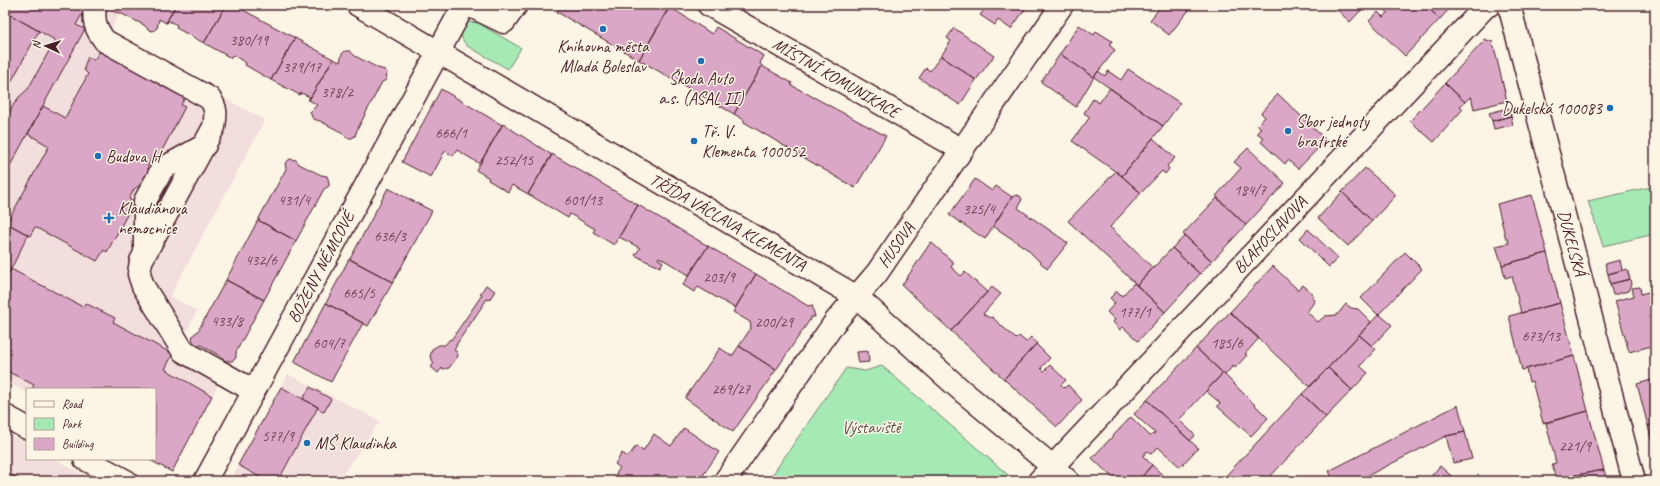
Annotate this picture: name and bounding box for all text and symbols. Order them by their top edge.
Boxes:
marker: Knihovna města Mladá Boleslav [598,24,608,34]
north arrow [26,26,66,66]
house number: 380/19 [230,31,270,50]
street label: MÍSTNÍ KOMUNIKACE [769,32,906,124]
place label: Knihovna města Mladá Boleslav [557,36,650,77]
text: N [29,39,43,49]
marker: Škoda Auto a.s. (ASAL II) [696,56,706,66]
house number: 379/17 [283,58,323,77]
place label: Škoda Auto a.s. (ASAL II) [659,68,745,109]
house number: 378/2 [321,83,354,102]
place label: Dukelská 100083 [1502,98,1603,119]
marker: Dukelská 100083 [1605,103,1615,113]
place label: Sbor jednoty bratrské [1296,111,1370,152]
place label: Tř. V. Klementa 100052 [702,121,807,162]
house number: 666/1 [435,124,468,143]
marker: Sbor jednoty bratrské [1283,126,1293,136]
marker: Tř. V. Klementa 100052 [689,136,699,146]
place label: Budova H [106,146,164,167]
marker: Budova H [93,151,103,161]
house number: 252/15 [495,151,535,170]
street label: TŘÍDA VÁCLAVA KLEMENTA [646,168,811,276]
house number: 184/7 [1234,181,1267,200]
house number: 431/4 [278,191,311,210]
house number: 601/13 [564,191,604,210]
street label: BLAHOSLAVOVA [1229,192,1311,278]
place label: Klaudiánova nemocnice [118,198,188,239]
house number: 325/4 [963,200,996,219]
street label: BOŽENY NĚMCOVÉ [282,206,360,326]
street label: DUKELSKÁ [1553,208,1592,280]
marker: Klaudiánova nemocnice [103,212,115,224]
street label: HUSOVA [873,218,919,272]
house number: 636/3 [374,227,407,246]
house number: 432/6 [245,251,278,270]
house number: 203/9 [703,268,736,287]
house number: 665/5 [343,284,376,303]
house number: 177/1 [1119,303,1152,322]
house number: 433/8 [211,312,244,331]
house number: 200/29 [755,313,795,332]
house number: 673/13 [1522,327,1562,346]
house number: 604/7 [313,334,346,353]
house number: 185/6 [1211,334,1244,353]
house number: 269/27 [712,380,752,399]
legend [26,388,156,460]
text: Road [62,396,84,412]
text: Park [62,416,83,432]
park label: Výstaviště [842,417,903,438]
house number: 577/9 [262,427,295,446]
place label: MŠ Klaudinka [315,433,398,454]
text: Building [62,436,94,452]
house number: 221/9 [1559,437,1592,456]
marker: MŠ Klaudinka [302,438,312,448]

